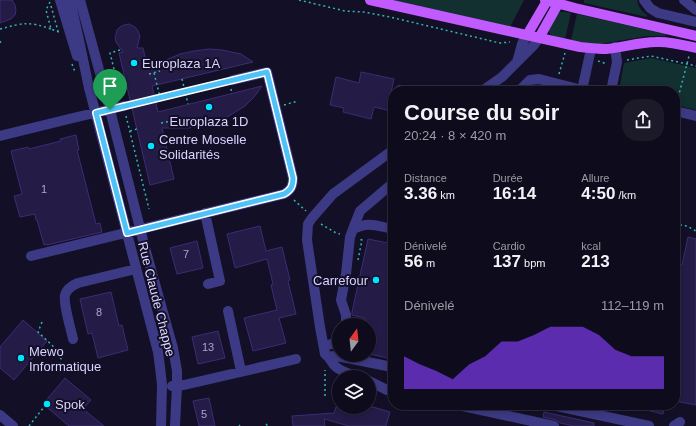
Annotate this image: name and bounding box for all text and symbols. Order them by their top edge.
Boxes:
place label: Europlaza 1A [142,56,220,71]
marker: Europlaza 1A [129,58,139,68]
pin [93,69,127,110]
icon: arrive [99,75,121,97]
button: share [622,99,664,141]
text: Course du soir [404,100,559,125]
marker: Europlaza 1D [204,102,214,112]
place label: Europlaza 1D [170,114,248,129]
text: 20:24 · 8 × 420 m [404,128,506,143]
place label: Centre Moselle Solidarités [159,132,246,162]
marker: Centre Moselle Solidarités [146,141,156,151]
text: Distance [404,172,447,184]
text: Durée [493,172,523,184]
text: Allure [581,172,609,184]
house number: 1 [41,183,47,195]
text: 3.36 [404,184,437,203]
text: 16:14 [493,184,536,203]
text: 4:50 [581,184,615,203]
text: km [437,189,455,201]
text: /km [615,189,636,201]
street label: Rue Claude Chappe [135,240,178,358]
text: Dénivelé [404,240,447,252]
text: Cardio [493,240,525,252]
text: kcal [581,240,601,252]
house number: 7 [183,248,189,260]
text: 56 [404,252,423,271]
text: 137 [493,252,521,271]
text: 213 [581,252,610,271]
text: m [423,257,435,269]
text: bpm [521,257,546,269]
place label: Carrefour [313,273,369,288]
marker: Carrefour [371,275,381,285]
text: Dénivelé [404,298,455,313]
text: 112–119 m [601,298,664,313]
house number: 8 [96,306,102,318]
north arrow [332,318,376,362]
map controls [332,318,376,414]
house number: 13 [202,341,214,353]
place label: Mewo Informatique [29,344,101,374]
marker: Mewo Informatique [16,353,26,363]
button: layers [332,370,376,414]
place label: Spok [55,397,85,412]
marker: Spok [42,399,52,409]
house number: 5 [201,408,207,420]

